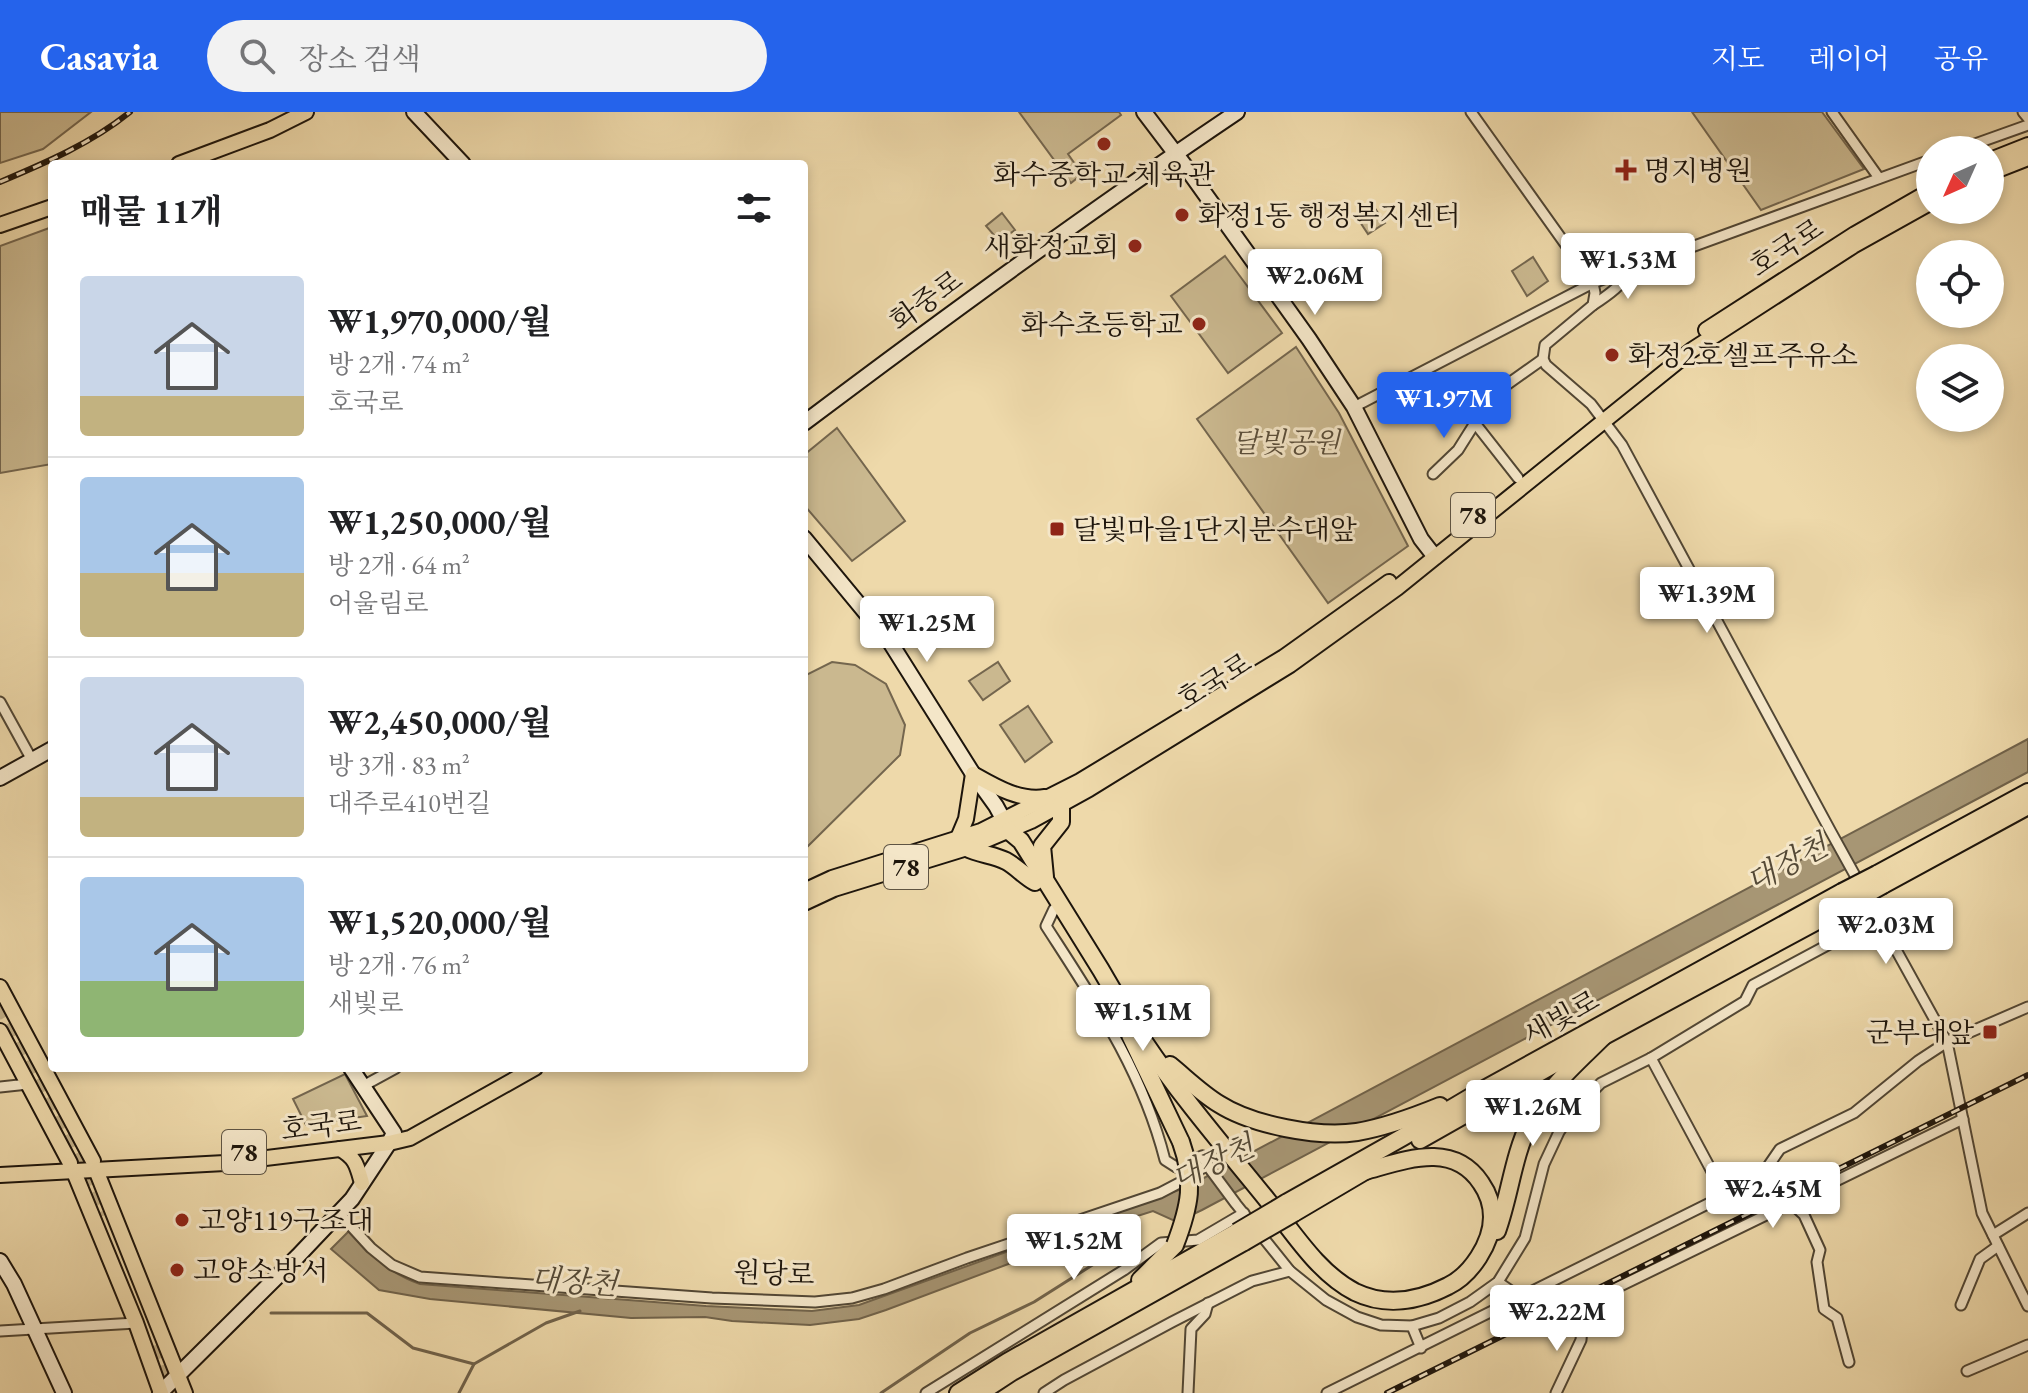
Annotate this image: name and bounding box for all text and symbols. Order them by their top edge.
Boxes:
search box [207,20,767,92]
text: Casavia [40,32,159,81]
icon: search [235,34,279,78]
text: 장소 검색 [299,39,421,78]
text: 지도 [1711,40,1765,76]
text: 레이어 [1809,40,1890,76]
text: 공유 [1934,40,1988,76]
marker: 화수중학교 체육관 [1095,135,1113,153]
north arrow [1916,136,2004,224]
map controls [1916,136,2004,432]
place label: 명지병원 [1644,152,1752,188]
place label: 화수중학교 체육관 [993,156,1215,192]
marker: 명지병원 [1615,159,1637,181]
icon: filters [732,186,776,230]
text: 매물 11개 [80,189,223,233]
place label: 화정1동 행정복지센터 [1198,197,1460,233]
marker: 화정1동 행정복지센터 [1173,206,1191,224]
street label: 호국로 [1742,210,1830,284]
place label: 새화정교회 [984,228,1119,264]
pin: ₩1.53M [1563,233,1693,301]
marker: 새화정교회 [1126,237,1144,255]
button: locate [1916,240,2004,328]
text: ₩1.53M [1579,242,1677,276]
pin: ₩2.06M [1250,249,1380,317]
text: ₩2.06M [1266,258,1364,292]
street label: 화중로 [883,262,969,338]
text: ₩1,970,000/월 [328,299,552,343]
place label: 화수초등학교 [1021,306,1183,342]
icon: home [144,308,240,404]
marker: 화수초등학교 [1190,315,1208,333]
place label: 화정2호셀프주유소 [1628,337,1858,373]
button: layers [1916,344,2004,432]
marker: 화정2호셀프주유소 [1603,346,1621,364]
text: 방 2개 · 74 m² [328,347,470,381]
pin: ₩1.97M [1379,372,1509,440]
text: ₩1.97M [1395,381,1493,415]
text: 호국로 [328,385,403,419]
park label: 달빛공원 [1232,424,1342,460]
road number: 78 [1451,493,1495,537]
text: ₩1,250,000/월 [328,500,552,544]
icon: home [144,509,240,605]
place label: 달빛마을1단지분수대앞 [1073,511,1357,547]
marker: 달빛마을1단지분수대앞 [1048,520,1066,538]
text: 방 2개 · 64 m² [328,548,470,582]
pin: ₩1.39M [1642,567,1772,635]
text: ₩1.39M [1658,576,1756,610]
text: 어울림로 [328,586,428,620]
pin: ₩1.25M [862,596,992,664]
text: ₩1.25M [878,605,976,639]
street label: 호국로 [1170,644,1258,718]
text: ₩2,450,000/월 [328,700,552,744]
icon: home [144,709,240,805]
text: 방 3개 · 83 m² [328,748,470,782]
text: 대주로410번길 [328,786,491,820]
water label: 대장천 [1739,824,1836,901]
road number: 78 [884,845,928,889]
pin: ₩2.03M [1821,898,1951,966]
text: ₩1,520,000/월 [328,900,552,944]
text: ₩2.03M [1837,907,1935,941]
icon: home [144,909,240,1005]
text: 방 2개 · 76 m² [328,948,470,982]
street label: 새빛로 [1517,982,1605,1052]
pin: ₩1.51M [1078,985,1208,1053]
text: 새빛로 [328,986,403,1020]
text: ₩1.51M [1094,994,1192,1028]
place label: 군부대앞 [1866,1014,1974,1050]
marker: 군부대앞 [1981,1023,1999,1041]
pin: ₩1.26M [1468,1080,1598,1148]
text: ₩1.26M [1484,1089,1582,1123]
street label: 호국로 [279,1102,363,1148]
water label: 대장천 [1165,1125,1262,1198]
road number: 78 [222,1130,266,1174]
pin: ₩2.45M [1708,1162,1838,1230]
text: ₩2.45M [1724,1171,1822,1205]
place label: 고양119구조대 [198,1202,374,1238]
marker: 고양119구조대 [173,1211,191,1229]
pin: ₩1.52M [1009,1214,1139,1282]
text: ₩1.52M [1025,1223,1123,1257]
place label: 고양소방서 [193,1252,328,1288]
street label: 원당로 [733,1254,815,1292]
water label: 대장천 [529,1259,621,1304]
marker: 고양소방서 [168,1261,186,1279]
pin: ₩2.22M [1492,1285,1622,1353]
text: ₩2.22M [1508,1294,1606,1328]

